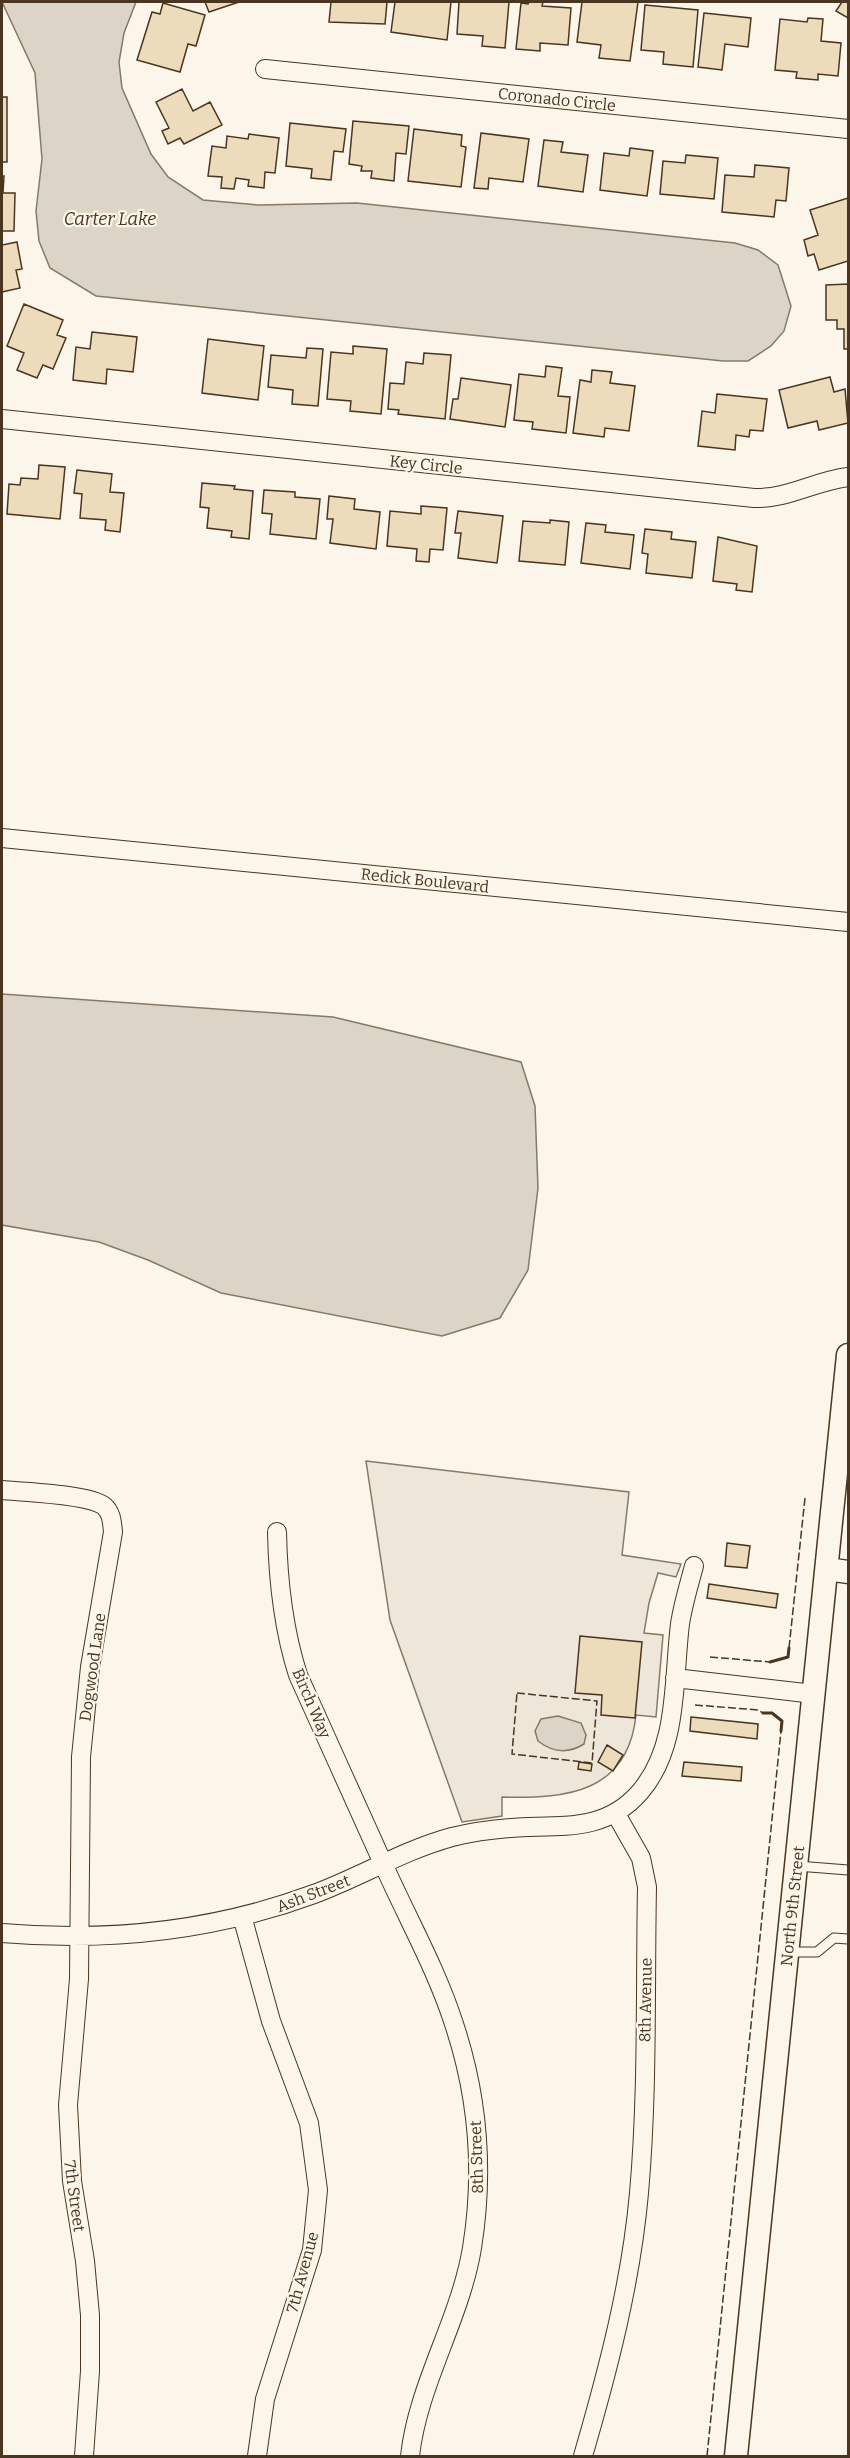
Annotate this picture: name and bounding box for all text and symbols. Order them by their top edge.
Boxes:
street label: Coronado Circle [497,84,617,115]
water label: Carter Lake [64,208,156,230]
street label: Key Circle [388,451,463,478]
street label: Redick Boulevard [360,864,490,897]
street label: Dogwood Lane [75,1612,110,1722]
street label: Birch Way [288,1665,335,1742]
street label: North 9th Street [777,1845,808,1967]
street label: Ash Street [274,1871,353,1916]
street label: 8th Avenue [635,1958,656,2042]
street label: 8th Street [466,2120,487,2194]
street label: 7th Street [60,2159,89,2233]
street label: 7th Avenue [283,2230,322,2315]

